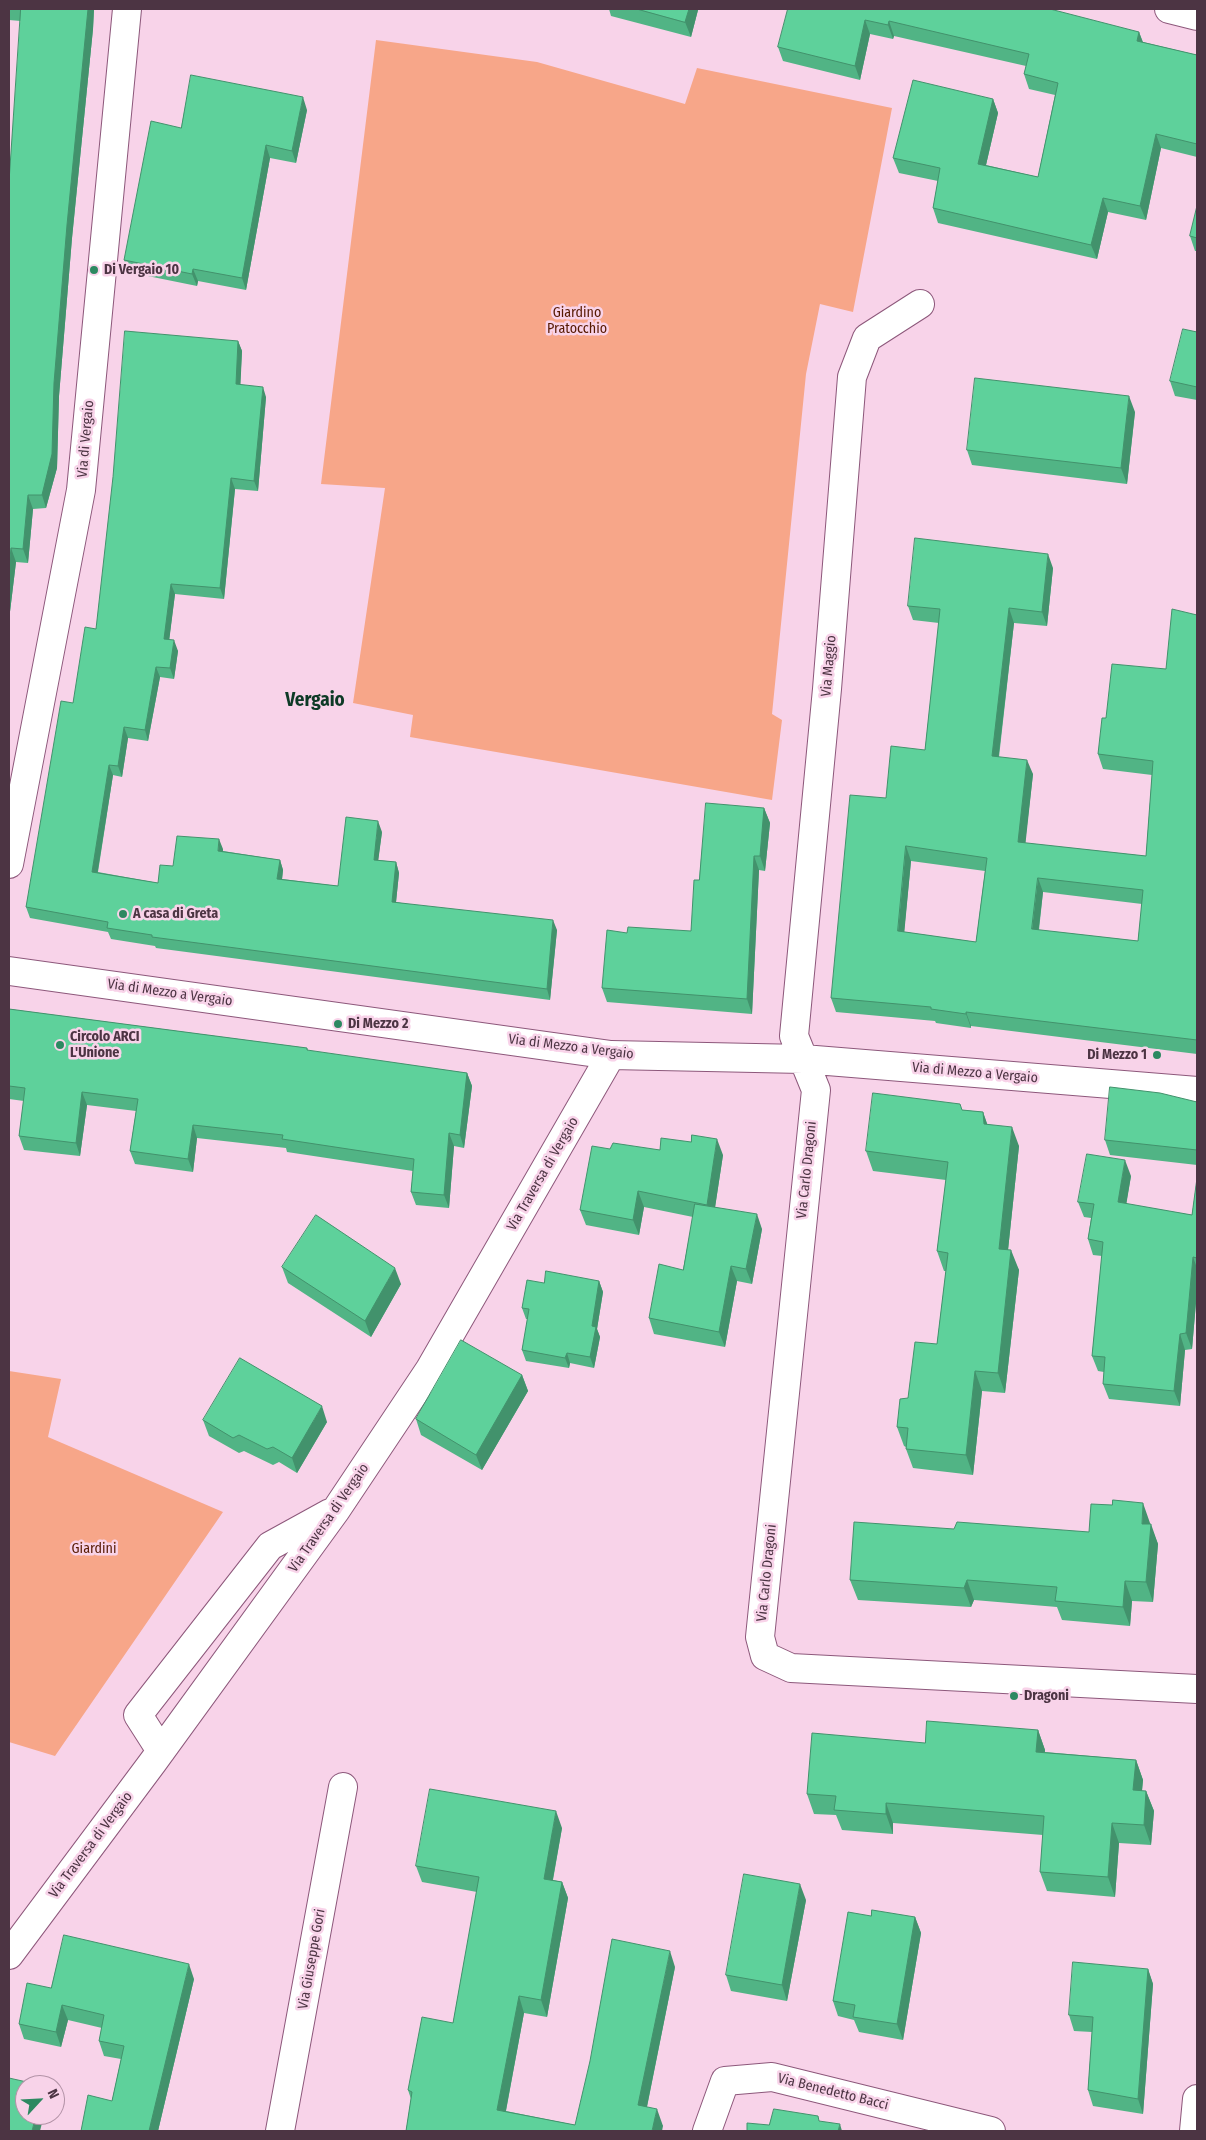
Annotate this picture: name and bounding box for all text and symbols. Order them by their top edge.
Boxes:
place label: Di Vergaio 10 [104,262,179,278]
marker: Di Vergaio 10 [88,264,100,276]
park label: Giardino Pratocchio [547,305,607,338]
street label: Via di Vergaio [74,400,98,478]
street label: Via Maggio [818,635,840,697]
district label: Vergaio [285,690,345,712]
place label: A casa di Greta [133,906,218,922]
marker: A casa di Greta [117,908,129,920]
street label: Via di Mezzo a Vergaio [106,976,234,1010]
place label: Di Mezzo 2 [348,1016,408,1032]
marker: Di Mezzo 2 [332,1018,344,1030]
place label: Circolo ARCI L'Unione [70,1029,140,1062]
street label: Via di Mezzo a Vergaio [507,1031,635,1063]
marker: Circolo ARCI L'Unione [54,1039,66,1051]
place label: Di Mezzo 1 [1087,1047,1147,1063]
marker: Di Mezzo 1 [1151,1049,1163,1061]
street label: Via di Mezzo a Vergaio [911,1059,1039,1087]
street label: Via Traversa di Vergaio [504,1114,582,1234]
street label: Via Carlo Dragoni [794,1121,820,1219]
street label: Via Traversa di Vergaio [285,1461,373,1575]
street label: Via Carlo Dragoni [754,1524,780,1622]
park label: Giardini [72,1541,116,1557]
place label: Dragoni [1024,1688,1069,1704]
marker: Dragoni [1008,1690,1020,1702]
street label: Via Traversa di Vergaio [46,1789,136,1901]
street label: Via Giuseppe Gori [295,1908,329,2010]
street label: Via Benedetto Bacci [776,2070,890,2114]
north arrow [15,2075,65,2125]
text: N [44,2086,63,2101]

